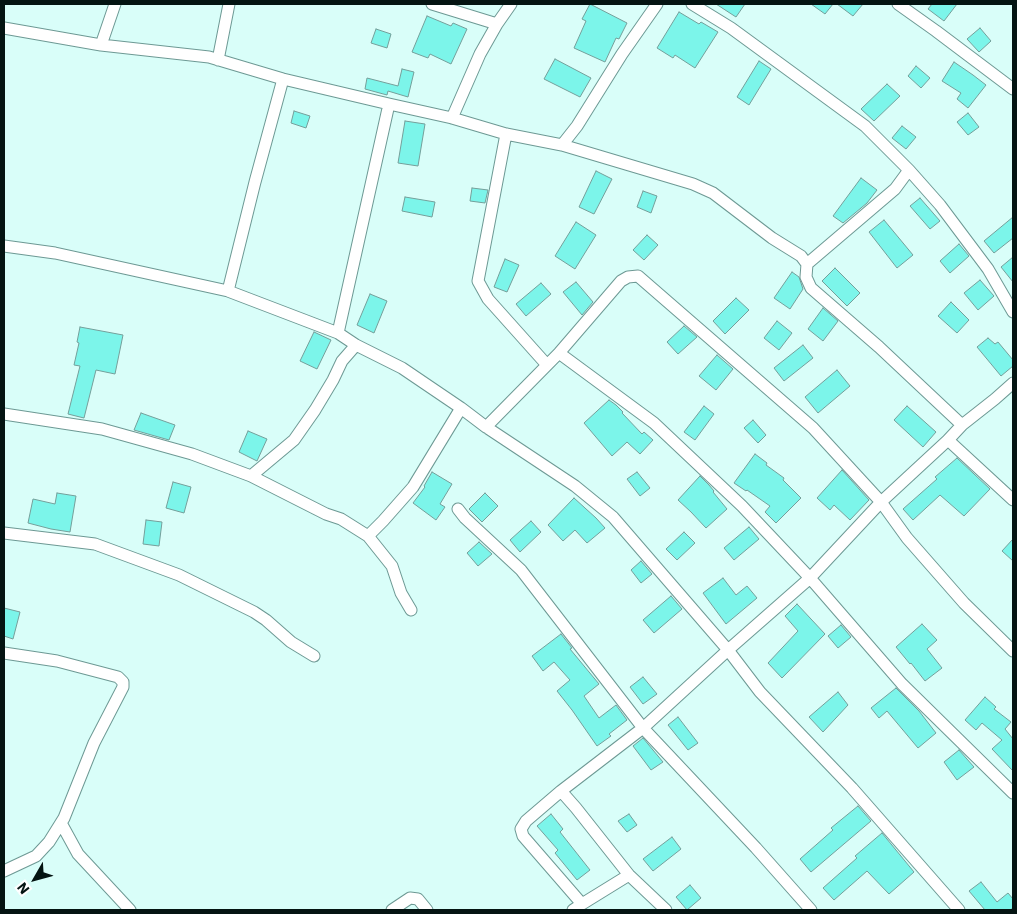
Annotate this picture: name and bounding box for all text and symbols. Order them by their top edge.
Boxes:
north arrow [10,854,60,904]
text: N [13,879,33,898]

